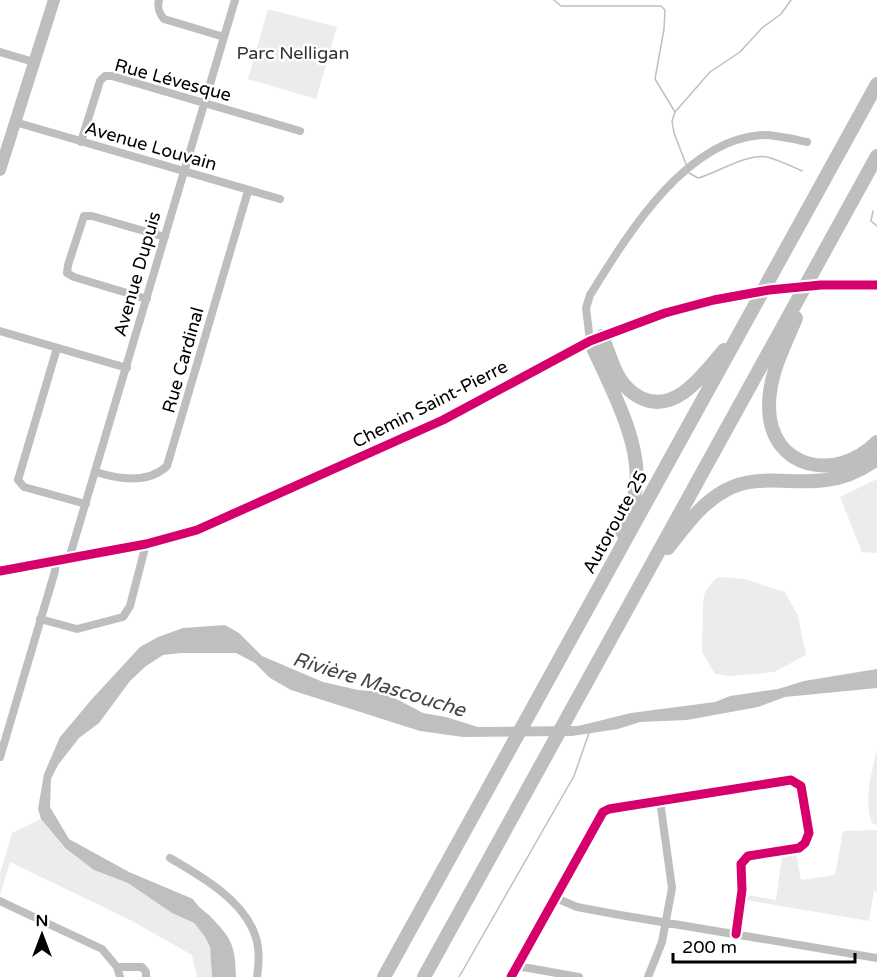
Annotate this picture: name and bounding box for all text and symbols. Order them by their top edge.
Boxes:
park label: Parc Nelligan [237,42,349,64]
street label: Rue Lévesque [112,54,234,106]
street label: Avenue Louvain [82,117,220,175]
street label: Avenue Dupuis [109,209,165,339]
street label: Rue Cardinal [157,304,209,416]
street label: Chemin Saint-Pierre [349,355,511,453]
street label: Autoroute 25 [578,467,652,577]
water label: Rivière Mascouche [290,647,470,723]
north arrow [12,905,72,965]
text: N [36,911,48,931]
scale bar [673,926,854,964]
text: 200 m [682,936,737,958]

